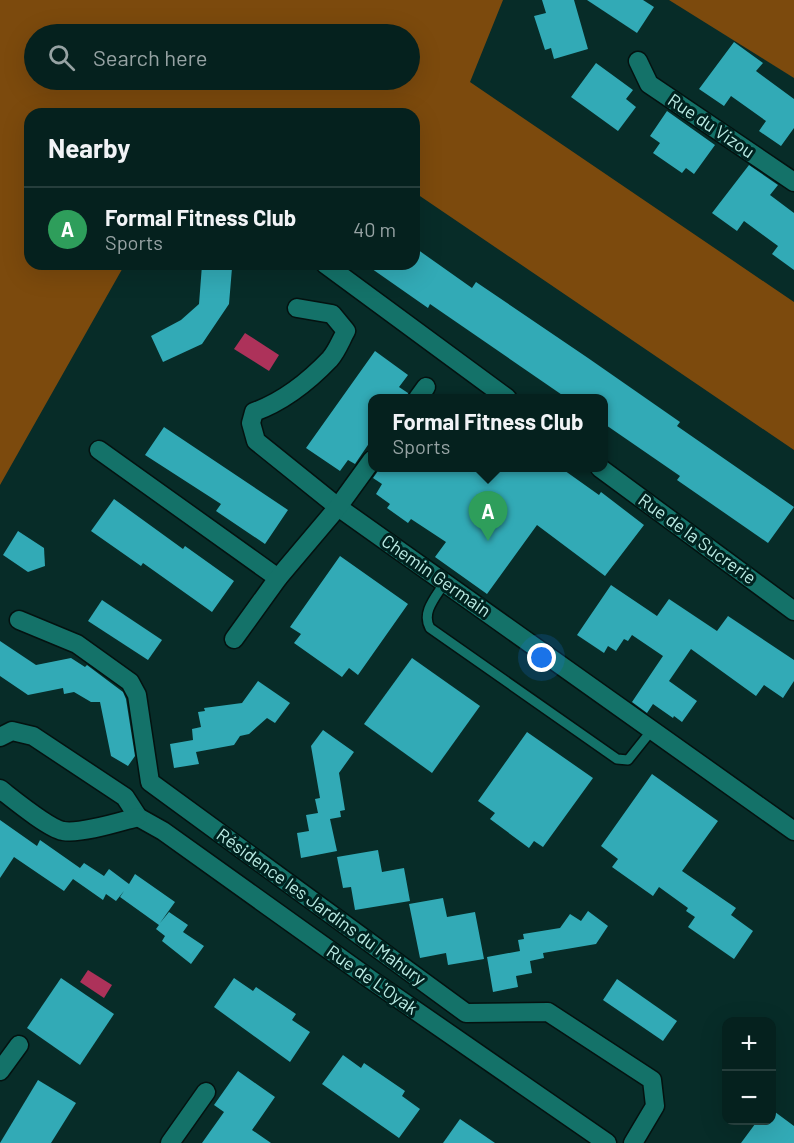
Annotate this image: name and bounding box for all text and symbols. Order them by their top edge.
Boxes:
search box [24,24,420,90]
icon: search [45,41,78,74]
text: Search here [93,44,207,70]
street label: Rue du Vizou [664,88,759,162]
text: Nearby [48,132,130,163]
text: Formal Fitness Club [105,204,296,230]
text: A [61,217,74,241]
text: 40 m [353,217,396,241]
text: Sports [105,230,163,254]
popup [368,394,608,472]
text: Formal Fitness Club [392,408,584,434]
text: Sports [392,434,450,458]
street label: Rue de la Sucrerie [634,488,761,588]
pin: A [468,492,508,541]
street label: Chemin Germain [378,529,495,621]
your location [527,643,556,672]
street label: Résidence les Jardins du Mahury [213,823,430,990]
street label: Rue de L'Oyak [323,940,422,1019]
map controls [722,1017,776,1125]
button: + [722,1017,776,1071]
button: − [722,1071,776,1125]

